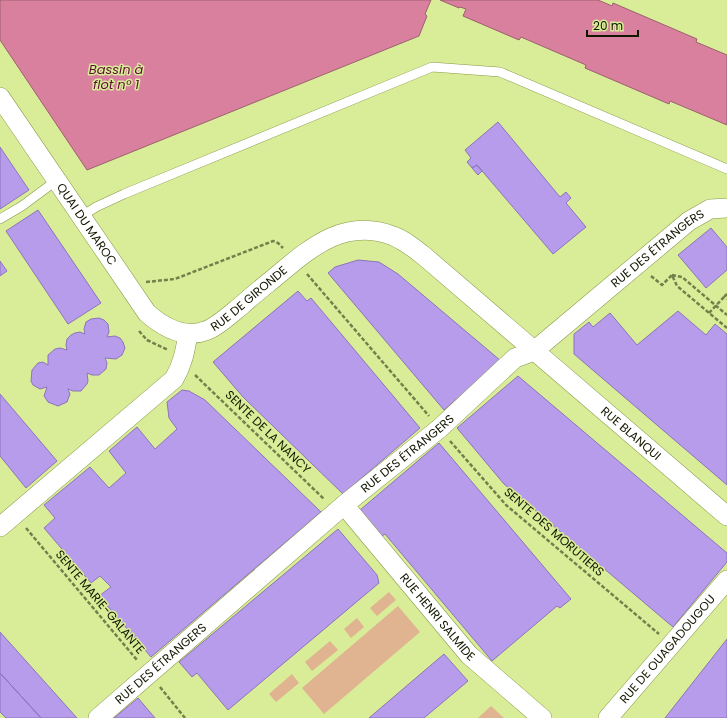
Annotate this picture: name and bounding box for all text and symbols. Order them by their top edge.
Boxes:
scale bar [587,12,638,38]
text: 20 m [593,17,623,34]
water label: Bassin à flot n° 1 [89,60,143,94]
street label: QUAI DU MAROC [53,180,121,269]
street label: RUE DES ÉTRANGERS [607,205,707,291]
street label: RUE DE GIRONDE [207,262,291,335]
street label: SENTE DE LA NANCY [222,386,315,477]
street label: RUE BLANQUI [597,402,665,464]
street label: RUE DES ÉTRANGERS [357,410,458,496]
street label: SENTE DES MORUTIERS [501,483,608,580]
street label: SENTE MARIE-GALANTE [52,546,149,657]
street label: RUE HENRI SALMIDE [396,569,479,665]
street label: RUE DE OUAGADOUGOU [615,591,719,707]
street label: RUE DES ÉTRANGERS [111,619,210,708]

